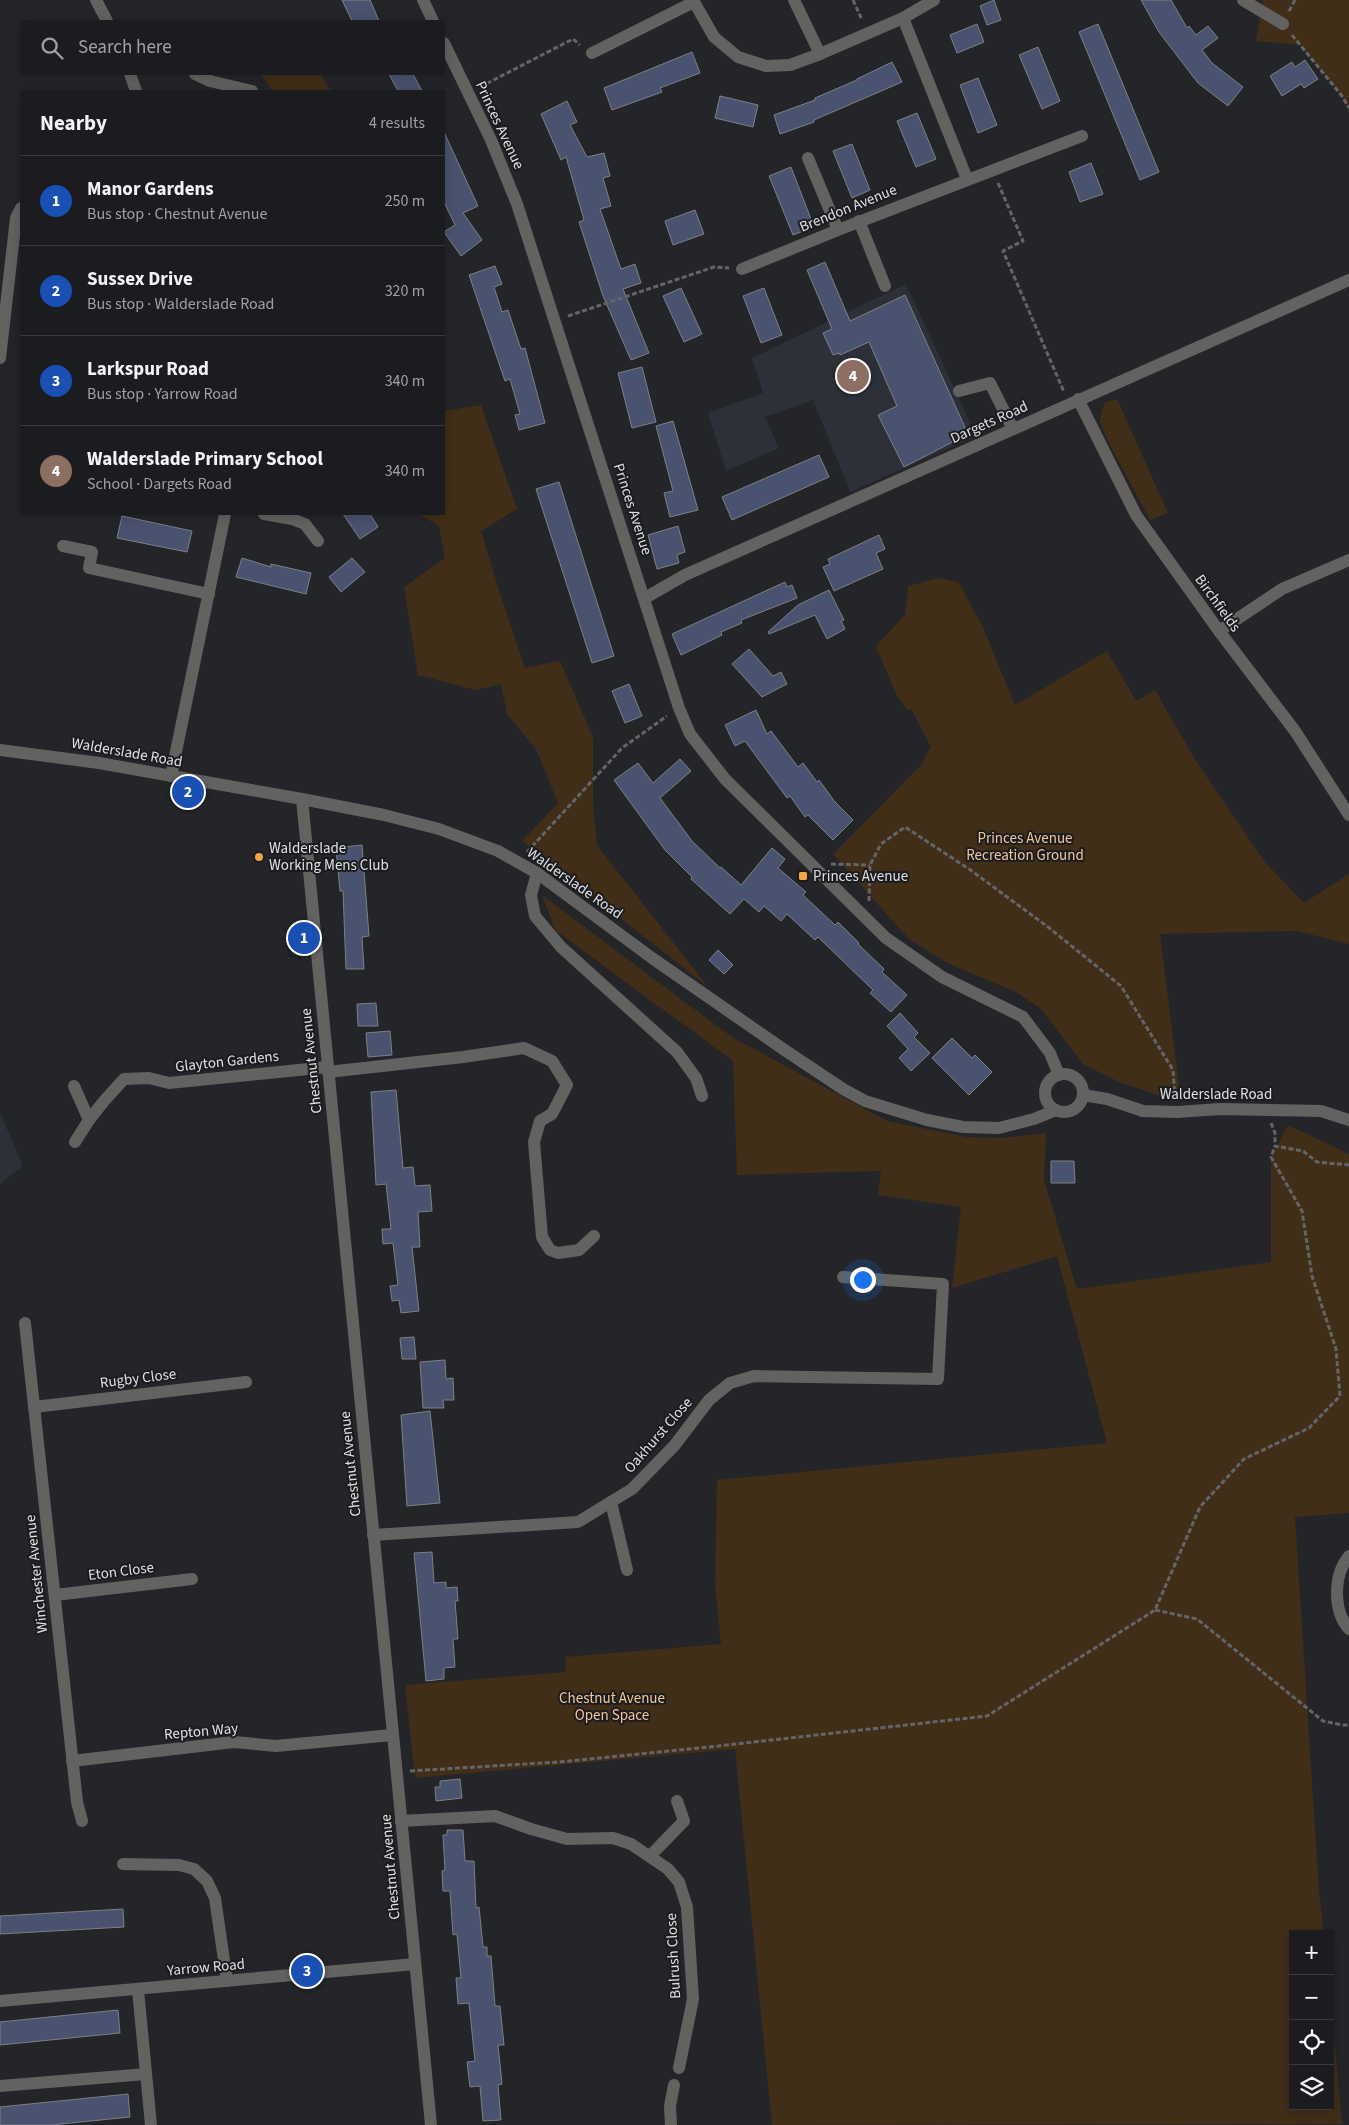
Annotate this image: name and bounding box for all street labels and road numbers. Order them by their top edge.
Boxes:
street label: Princes Avenue [470,78,529,173]
street label: Brendon Avenue [796,179,900,238]
street label: Dargets Road [947,396,1031,449]
street label: Princes Avenue [608,461,657,558]
street label: Birchfields [1190,570,1246,636]
street label: Walderslade Road [70,732,184,773]
street label: Walderslade Road [523,843,627,924]
street label: Chestnut Avenue [296,1007,327,1115]
street label: Glayton Gardens [174,1046,280,1077]
street label: Walderslade Road [1160,1084,1272,1105]
street label: Rugby Close [99,1363,177,1394]
street label: Oakhurst Close [619,1393,697,1478]
street label: Chestnut Avenue [335,1410,366,1518]
street label: Winchester Avenue [20,1514,53,1634]
street label: Eton Close [87,1557,155,1586]
street label: Repton Way [163,1718,239,1745]
street label: Chestnut Avenue [375,1813,406,1921]
street label: Bulrush Close [661,1913,686,1999]
street label: Yarrow Road [165,1954,246,1981]

